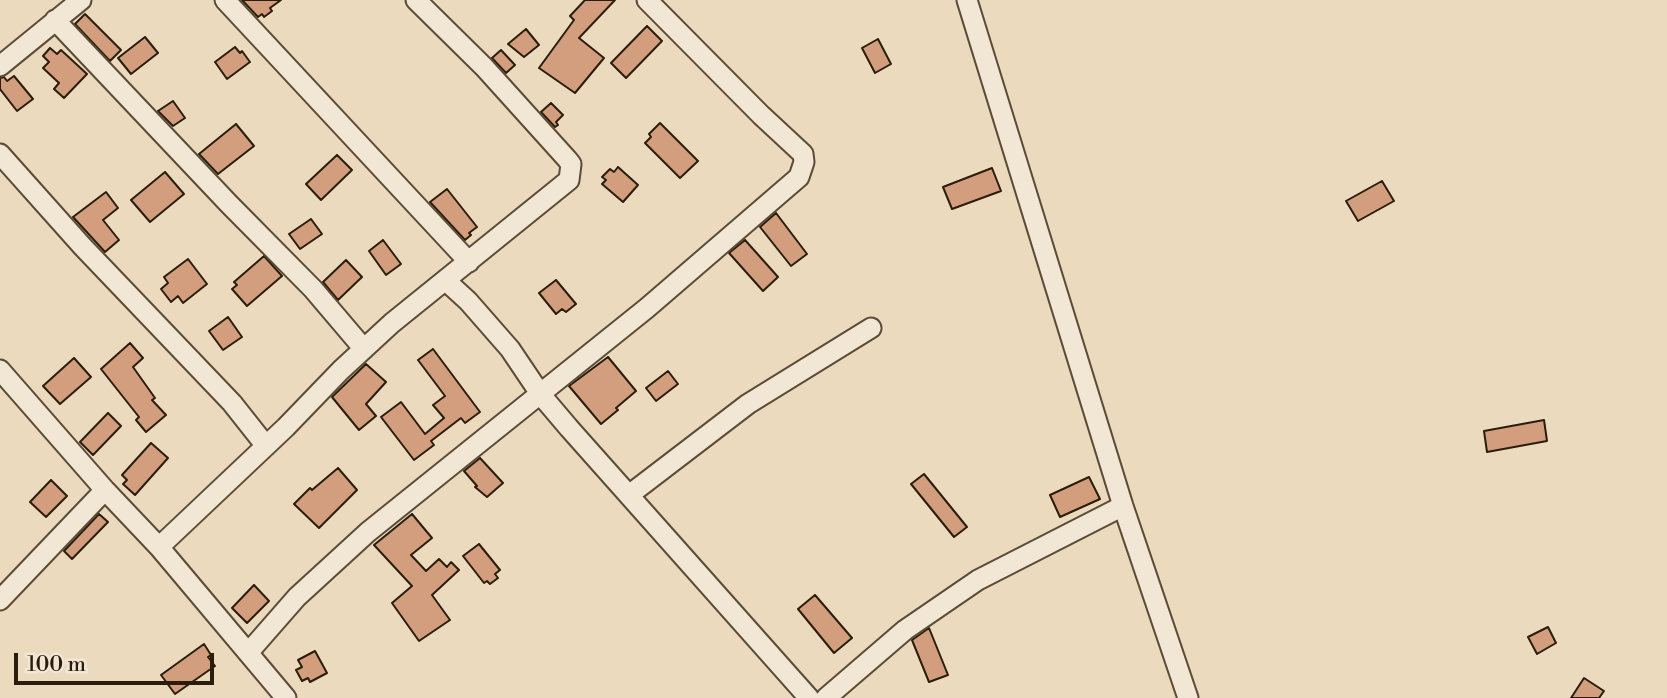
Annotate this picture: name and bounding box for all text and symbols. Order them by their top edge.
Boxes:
scale bar [18,638,217,682]
text: 100 m [27,652,86,678]

